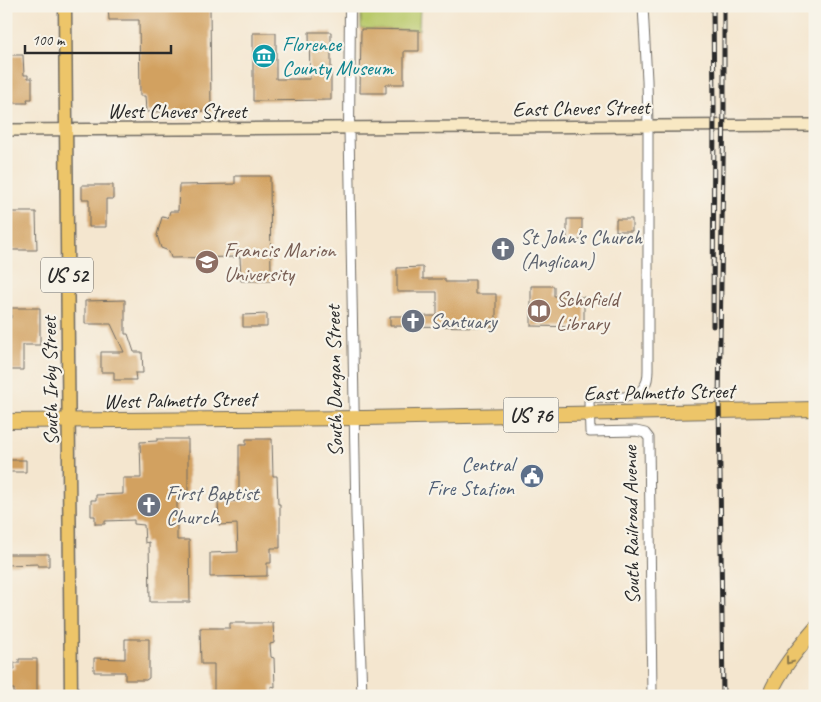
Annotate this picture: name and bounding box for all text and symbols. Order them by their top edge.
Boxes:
scale bar [25,22,171,54]
text: 100 m [32,31,66,50]
place label: Florence County Museum [282,31,394,81]
museum icon: Florence County Museum [251,43,277,69]
street label: East Cheves Street [512,94,652,122]
street label: West Cheves Street [107,98,249,124]
place label: St John's Church (Anglican) [520,224,643,274]
church icon: St John's Church (Anglican) [490,236,516,262]
place label: Francis Marion University [224,237,337,287]
school or university icon: Francis Marion University [194,249,220,275]
road number: US 52 [41,258,93,292]
place label: Schofield Library [556,286,622,336]
library icon: Schofield Library [526,298,552,324]
street label: South Dargan Street [320,303,348,457]
church icon: Santuary [400,308,426,334]
place label: Santuary [430,308,499,334]
street label: South Irby Street [36,314,64,446]
street label: East Palmetto Street [583,378,738,406]
street label: West Palmetto Street [103,386,260,414]
road number: US 76 [504,398,558,432]
street label: South Railroad Avenue [617,444,645,605]
place label: Central Fire Station [427,451,517,501]
public building icon: Central Fire Station [519,463,545,489]
place label: First Baptist Church [166,480,261,530]
church icon: First Baptist Church [136,492,162,518]
one-way arrow [786,655,795,665]

